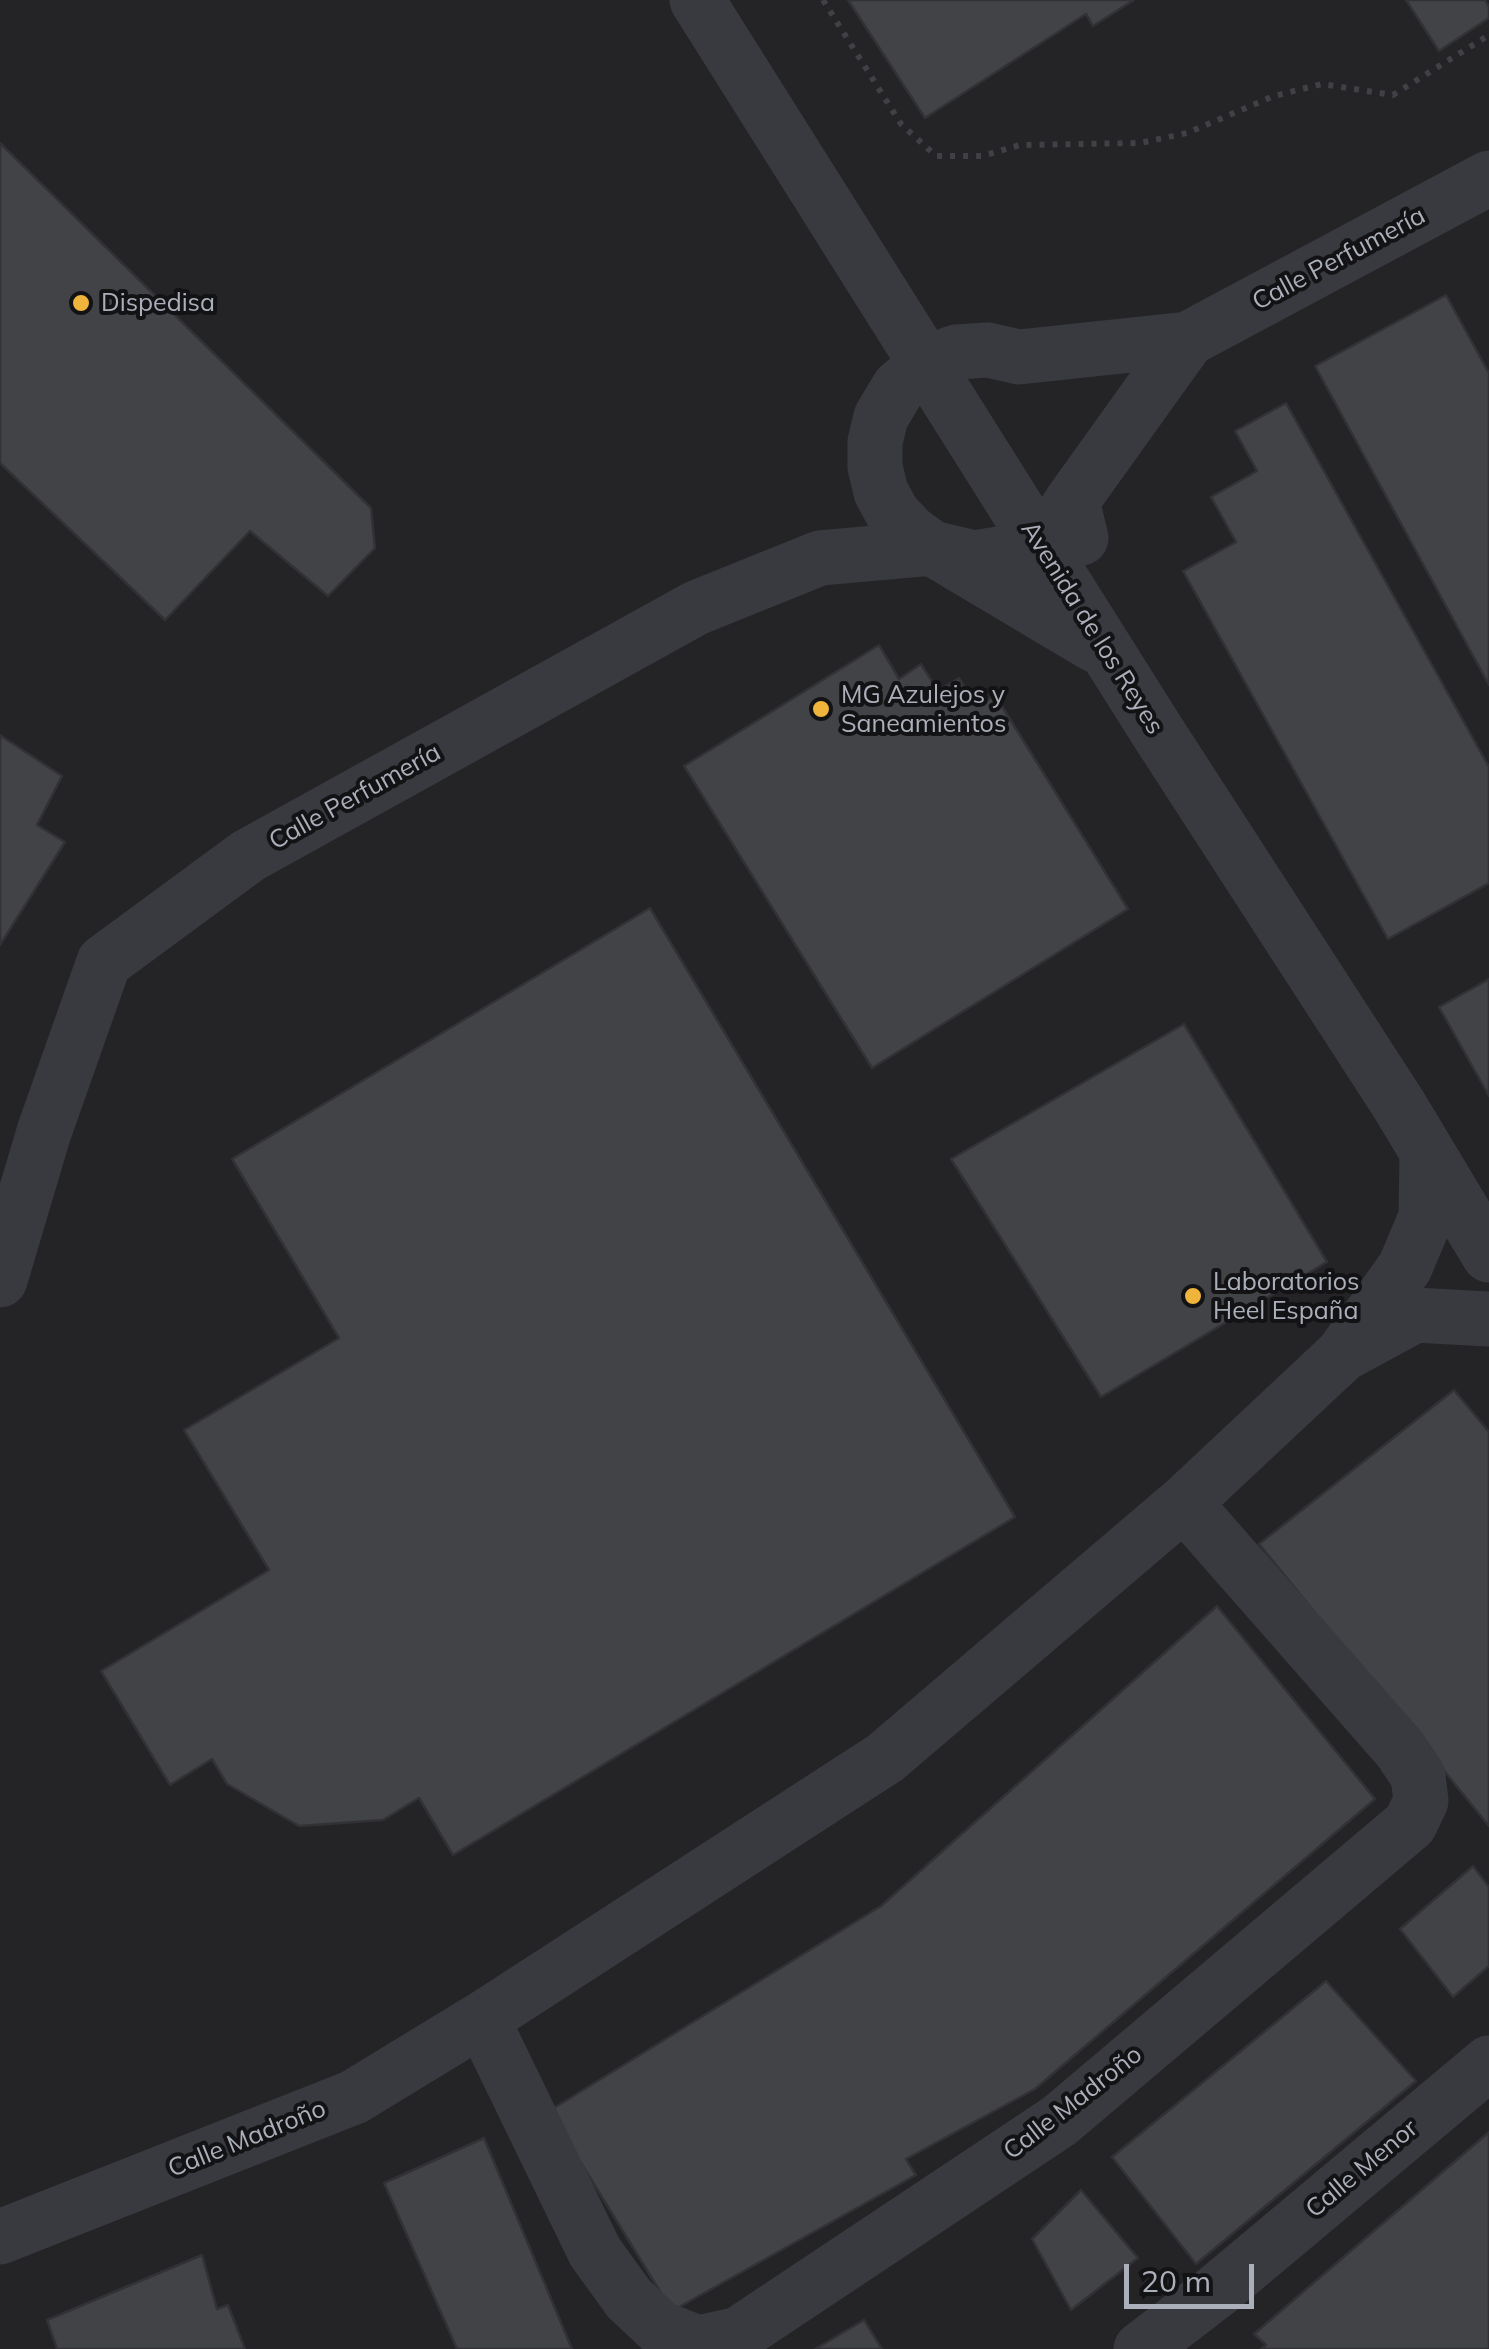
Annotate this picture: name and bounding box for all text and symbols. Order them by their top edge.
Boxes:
street label: Calle Perfumería [1248,201,1430,317]
place label: Dispedisa [101,288,215,318]
marker: Dispedisa [70,292,92,314]
street label: Avenida de los Reyes [1014,516,1170,740]
place label: MG Azulejos y Saneamientos [841,680,1006,739]
marker: MG Azulejos y Saneamientos [810,698,832,720]
street label: Calle Perfumería [264,738,446,856]
place label: Laboratorios Heel España [1213,1267,1359,1326]
marker: Laboratorios Heel España [1182,1285,1204,1307]
street label: Calle Madroño [998,2040,1148,2166]
street label: Calle Madroño [164,2094,330,2184]
street label: Calle Menor [1300,2114,1424,2224]
scale bar [1129,2244,1259,2306]
text: 20 m [1141,2262,1211,2300]

